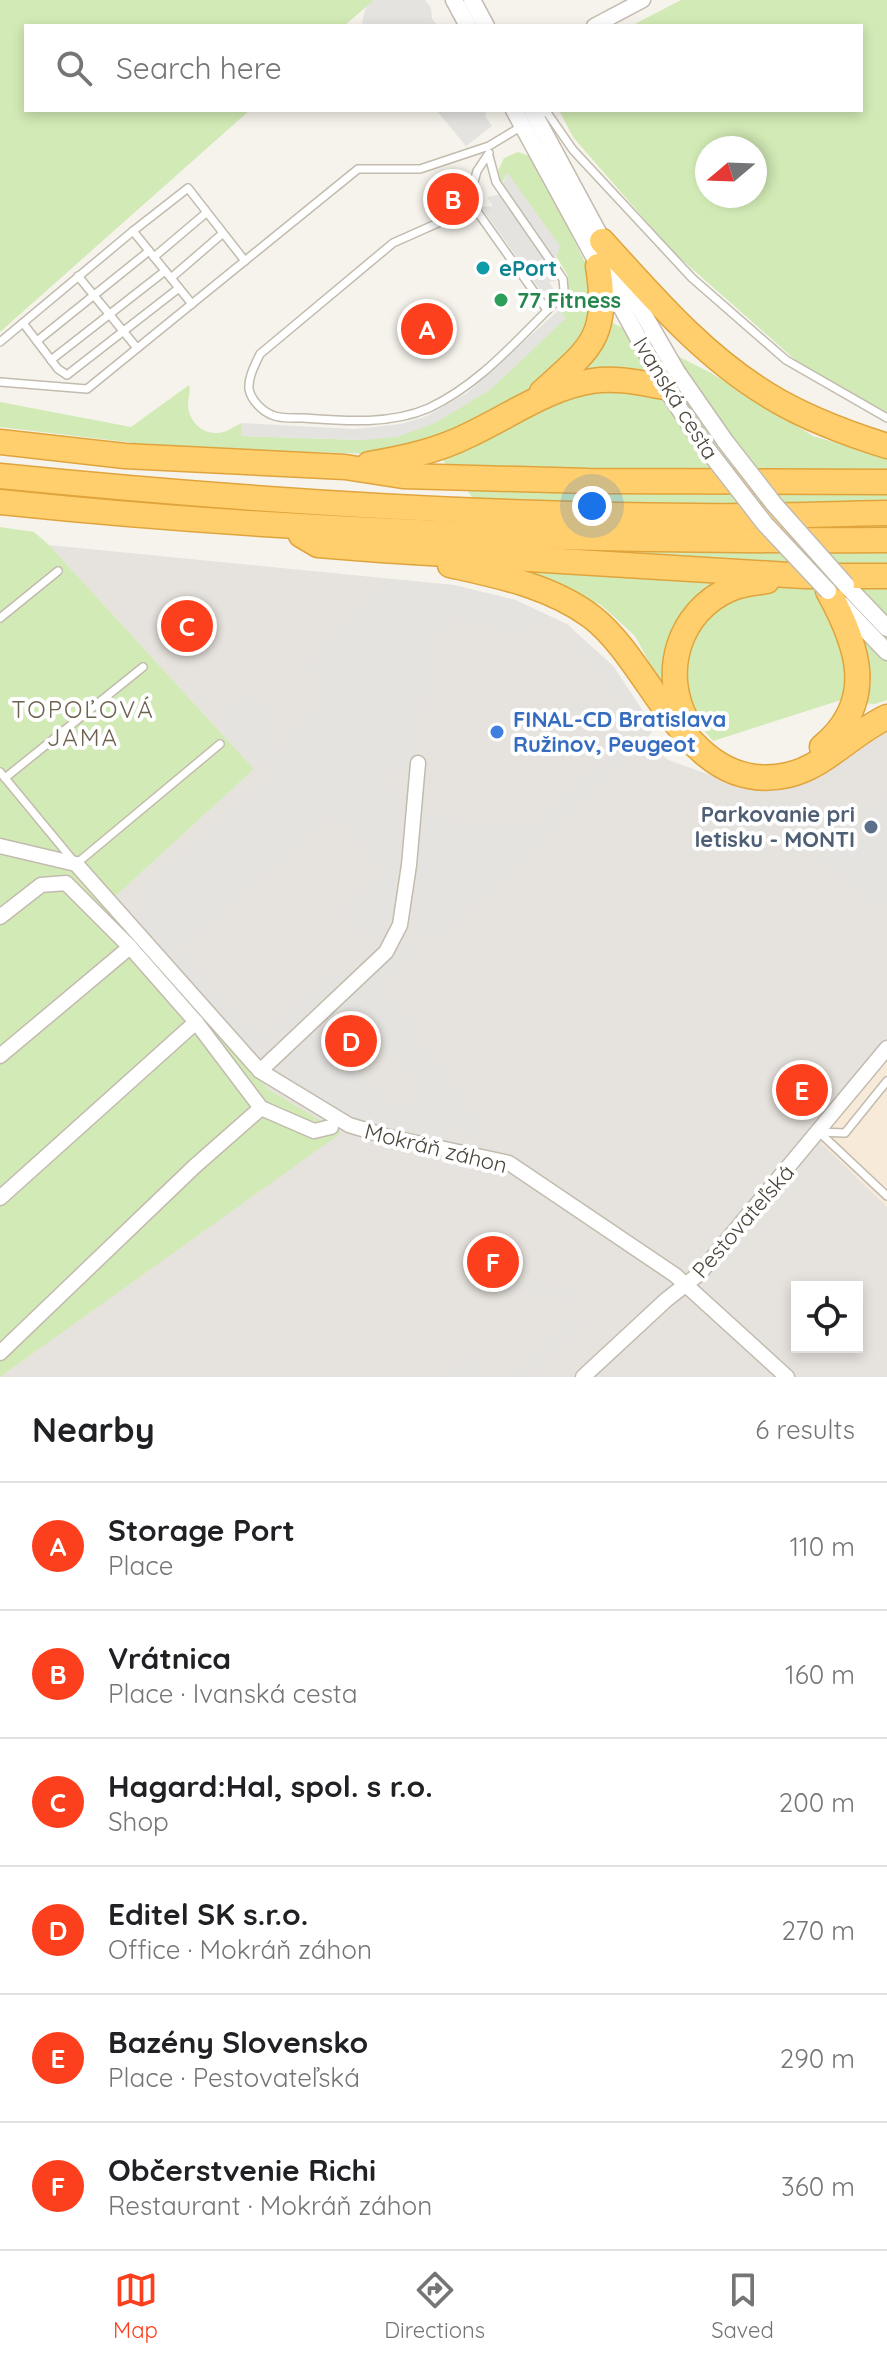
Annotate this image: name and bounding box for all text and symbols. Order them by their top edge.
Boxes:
search box [24,24,863,112]
icon: search [52,46,96,90]
text: Search here [116,49,282,87]
north arrow [695,136,767,208]
pin: B [427,169,479,229]
place label: ePort [499,254,557,282]
marker: ePort [474,259,492,277]
place label: 77 Fitness [517,286,621,314]
marker: 77 Fitness [492,291,510,309]
pin: A [401,299,453,359]
street label: Ivanská cesta [627,331,725,465]
your location [572,486,612,526]
pin: C [161,596,213,656]
district label: TOPOĽOVÁ JAMA [11,694,155,752]
place label: FINAL-CD Bratislava Ružinov, Peugeot [513,705,726,758]
marker: FINAL-CD Bratislava Ružinov, Peugeot [488,723,506,741]
place label: Parkovanie pri letisku - MONTI [694,800,855,853]
marker: Parkovanie pri letisku - MONTI [862,818,880,836]
pin: D [325,1011,377,1071]
pin: E [776,1060,828,1120]
street label: Mokráň záhon [362,1117,510,1179]
street label: Pestovateľská [686,1158,800,1284]
pin: F [467,1232,519,1292]
map controls [791,1281,863,1353]
button: locate [791,1281,863,1353]
text: Nearby [32,1408,155,1451]
text: 6 results [755,1413,855,1446]
text: Storage Port [108,1511,295,1549]
text: A [50,1530,66,1563]
text: 110 m [789,1530,855,1563]
text: Place [108,1549,173,1582]
text: Vrátnica [108,1639,231,1677]
text: B [49,1658,67,1691]
text: 160 m [785,1658,855,1691]
text: Place · Ivanská cesta [108,1677,357,1710]
text: Hagard:Hal, spol. s r.o. [108,1767,433,1805]
text: C [50,1786,66,1819]
text: 200 m [779,1786,855,1819]
text: Shop [108,1805,169,1838]
text: Editel SK s.r.o. [108,1895,308,1933]
text: D [49,1914,67,1947]
text: 270 m [781,1914,855,1947]
text: Office · Mokráň záhon [108,1933,372,1966]
text: Bazény Slovensko [108,2023,368,2061]
text: E [51,2042,65,2075]
text: 290 m [780,2042,855,2075]
text: Place · Pestovateľská [108,2061,360,2094]
text: Občerstvenie Richi [108,2151,376,2189]
text: F [51,2170,65,2203]
text: 360 m [781,2170,855,2203]
text: Restaurant · Mokráň záhon [108,2189,432,2222]
tab: Map [113,2268,158,2344]
tab: Directions [384,2268,485,2344]
tab: Saved [711,2268,774,2344]

